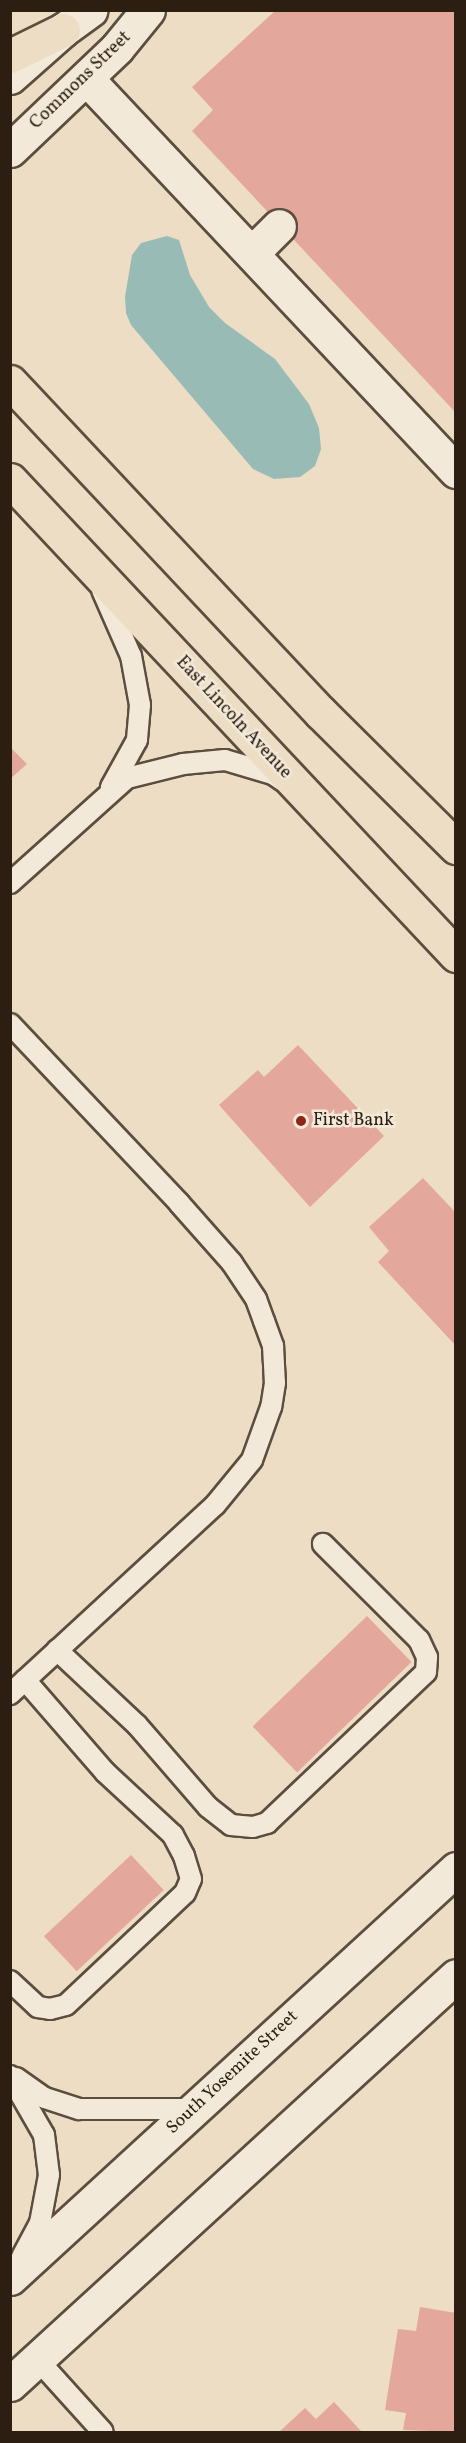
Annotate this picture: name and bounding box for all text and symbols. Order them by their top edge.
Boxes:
street label: Commons Street [26,27,136,135]
street label: East Lincoln Avenue [171,652,295,784]
place label: First Bank [313,1110,394,1132]
marker: First Bank [294,1114,308,1128]
street label: South Yosemite Street [163,2006,303,2140]

